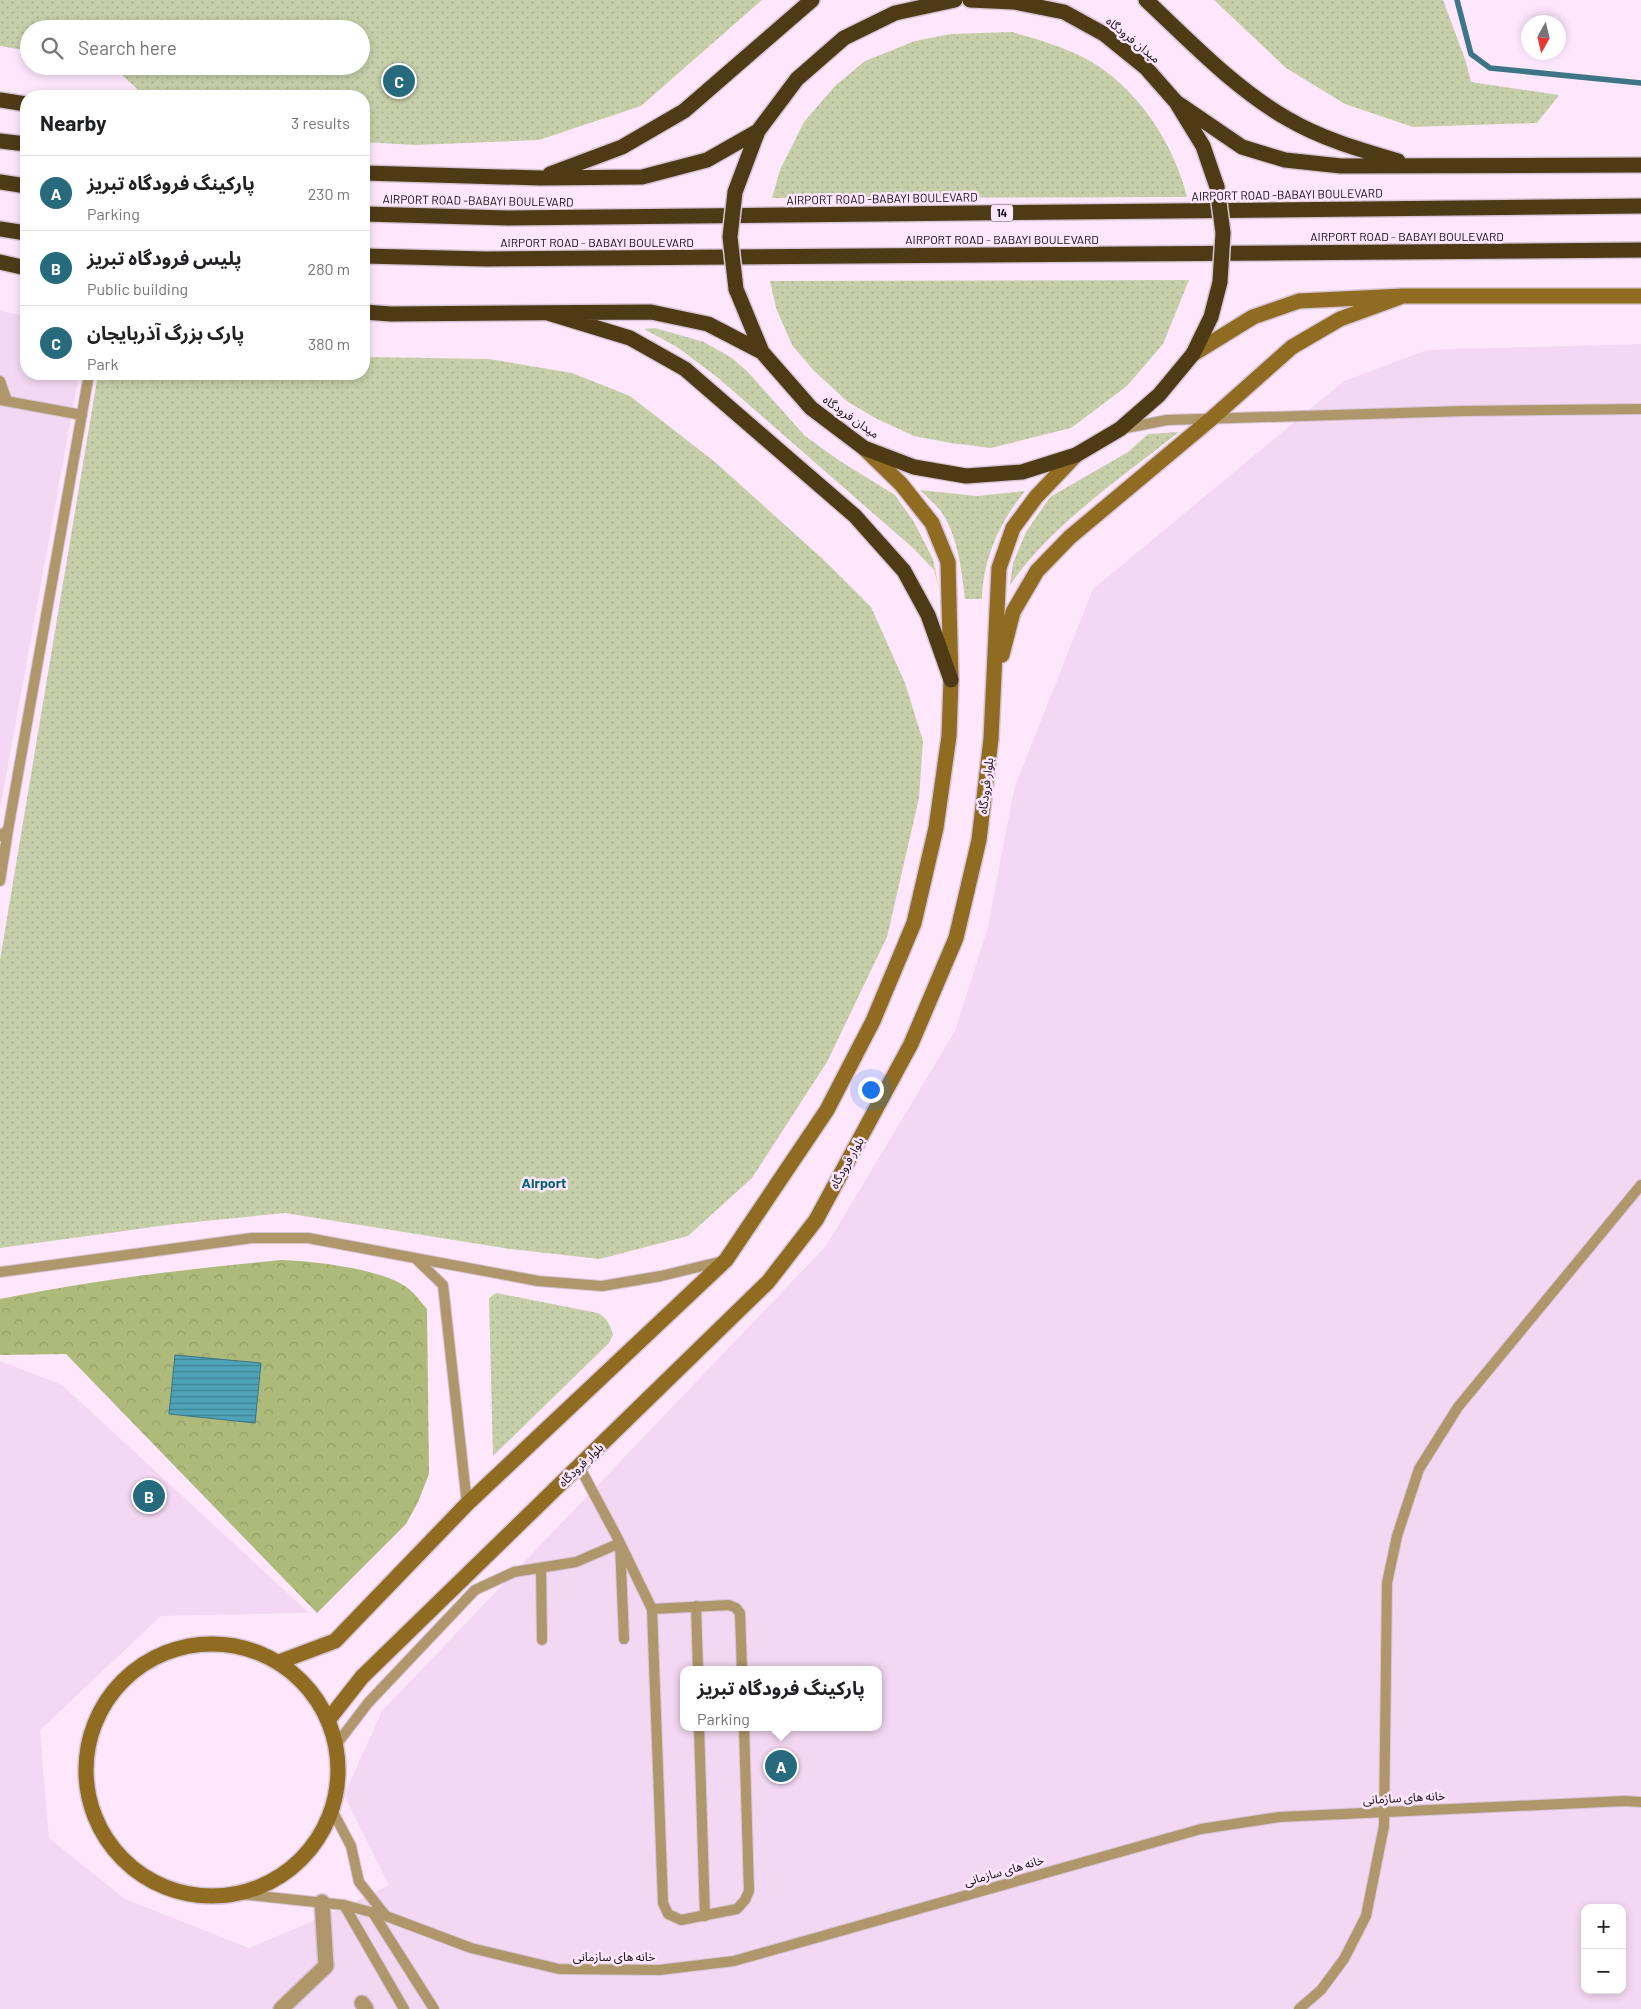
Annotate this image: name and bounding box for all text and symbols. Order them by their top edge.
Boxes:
street label: میدان فرودگاه [1103,13,1163,66]
north arrow [1521,15,1566,60]
search box [20,20,370,75]
icon: search [38,34,66,62]
text: Search here [78,36,177,59]
pin: C [383,62,415,100]
text: Nearby [40,110,106,135]
text: 3 results [291,113,350,132]
text: پارکینگ فرودگاه تبریز [87,171,255,194]
text: A [51,184,61,203]
text: 230 m [308,184,350,203]
street label: AIRPORT ROAD -BABAYI BOULEVARD [1191,185,1383,203]
street label: AIRPORT ROAD -BABAYI BOULEVARD [786,189,978,207]
street label: AIRPORT ROAD -BABAYI BOULEVARD [382,191,574,209]
text: Parking [87,204,140,223]
road number: 14 [991,204,1013,222]
street label: AIRPORT ROAD - BABAYI BOULEVARD [1310,229,1504,243]
street label: AIRPORT ROAD - BABAYI BOULEVARD [905,232,1099,246]
street label: AIRPORT ROAD - BABAYI BOULEVARD [500,235,694,249]
text: پلیس فرودگاه تبریز [87,246,242,269]
text: B [51,259,61,278]
text: 280 m [308,259,350,278]
text: Public building [87,279,188,298]
text: پارک بزرگ آذربایجان [87,321,244,344]
text: C [51,334,61,353]
text: 380 m [308,334,350,353]
text: Park [87,354,118,373]
street label: میدان فرودگاه [820,392,882,441]
street label: بلوار فرودگاه [975,757,996,815]
your location [858,1077,884,1103]
street label: بلوار فرودگاه [826,1134,867,1191]
district label: Airport [522,1174,566,1191]
street label: بلوار فرودگاه [555,1440,606,1490]
pin: B [133,1477,165,1515]
popup [680,1666,882,1731]
text: پارکینگ فرودگاه تبریز [697,1676,865,1699]
text: Parking [697,1709,750,1728]
pin: A [765,1747,797,1785]
street label: خانه های سازمانی [1362,1788,1446,1807]
street label: خانه های سازمانی [962,1852,1046,1889]
map controls [1581,1904,1626,1994]
button: + [1581,1904,1626,1949]
street label: خانه های سازمانی [573,1949,655,1964]
button: − [1581,1949,1626,1994]

